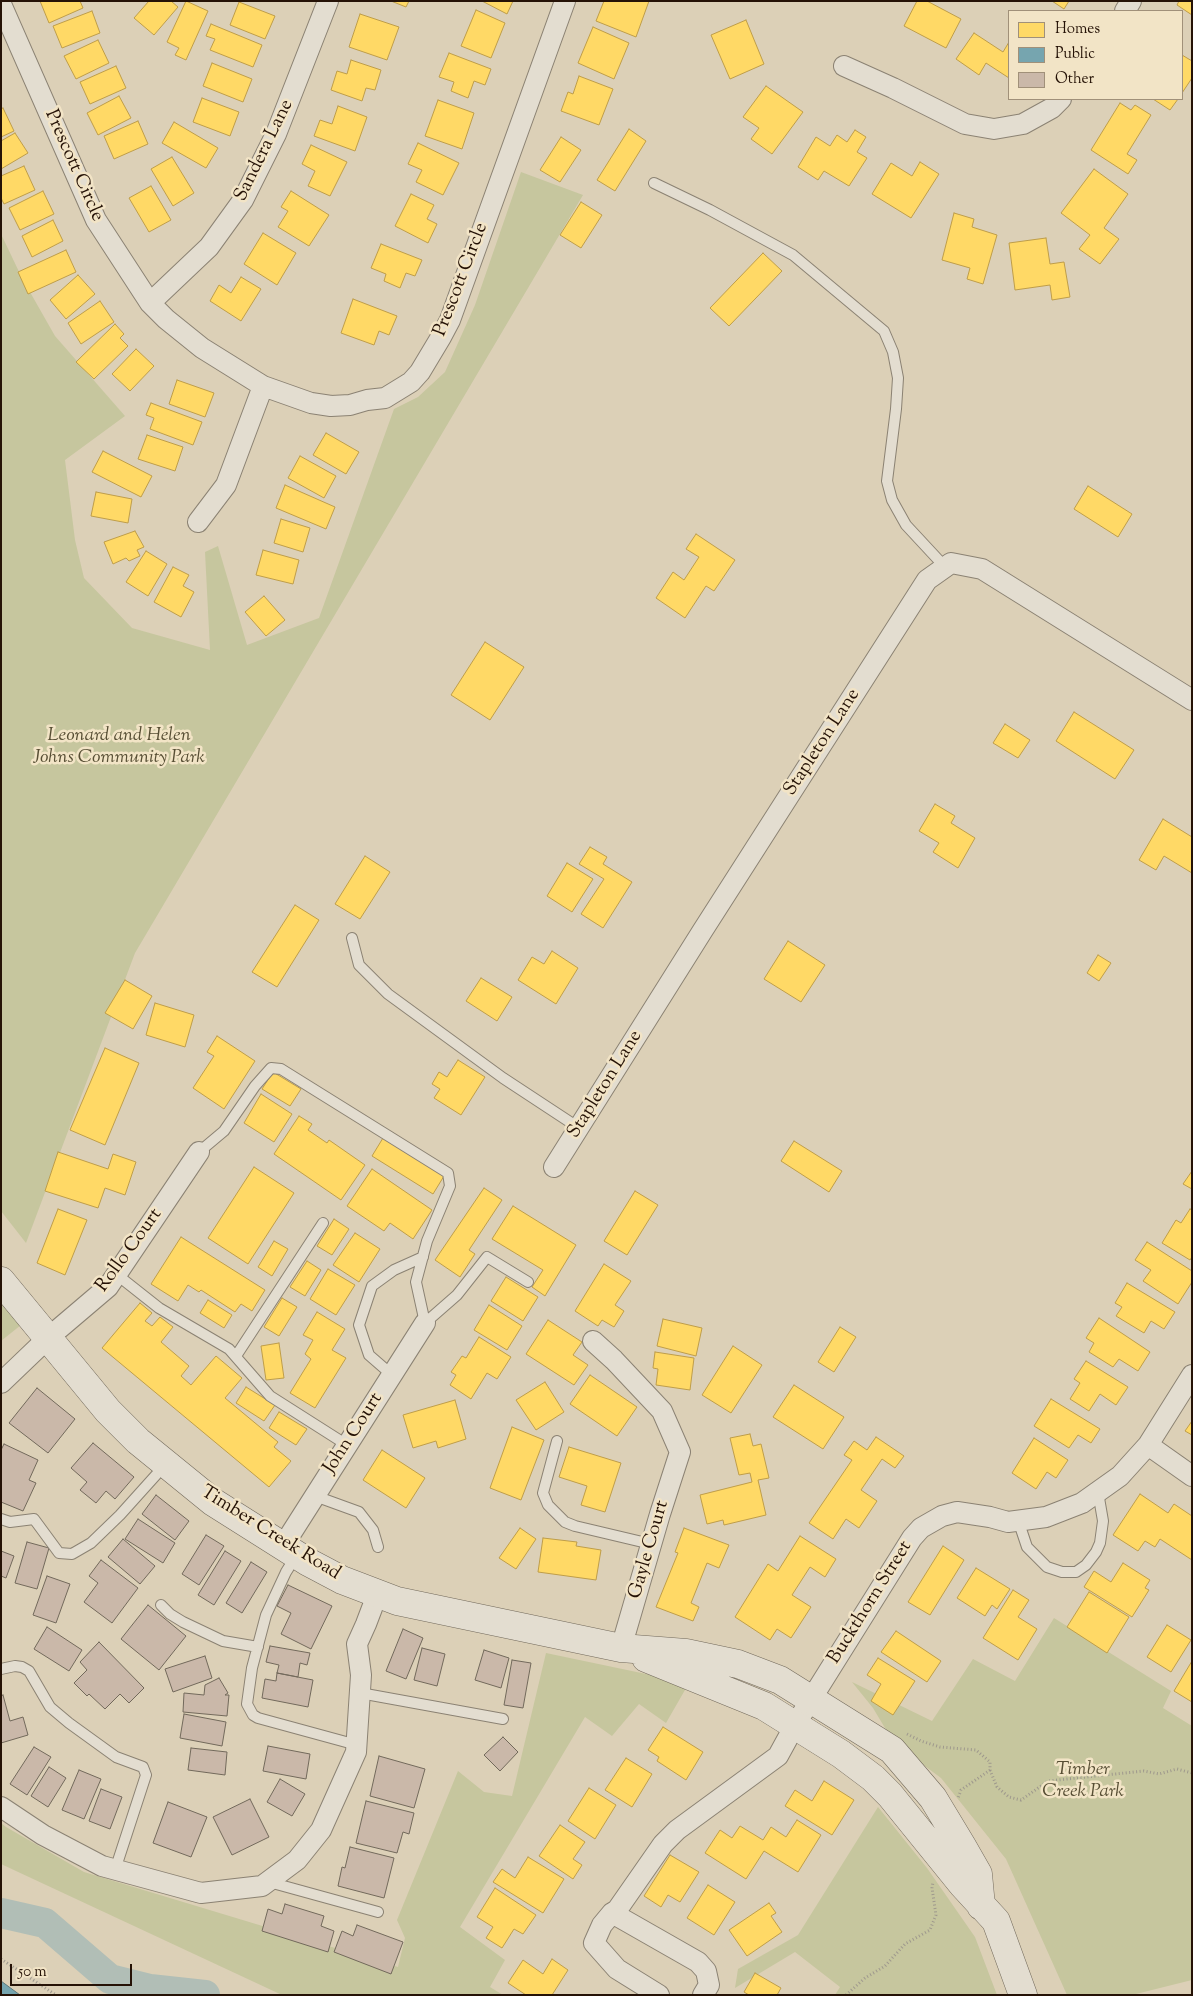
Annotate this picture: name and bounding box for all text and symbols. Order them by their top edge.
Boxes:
legend [1008,10,1183,100]
text: Homes [1055,19,1100,40]
text: Public [1055,44,1095,65]
text: Other [1055,69,1094,90]
street label: Sandera Lane [231,96,299,206]
street label: Prescott Circle [38,107,108,225]
street label: Prescott Circle [430,220,494,340]
street label: Stapleton Lane [780,685,866,801]
park label: Leonard and Helen Johns Community Park [33,726,205,770]
street label: Stapleton Lane [564,1027,648,1143]
street label: Rollo Court [92,1205,168,1297]
street label: John Court [319,1389,389,1479]
street label: Timber Creek Road [196,1482,344,1586]
street label: Gayle Court [625,1498,675,1602]
street label: Buckthorn Street [824,1537,918,1669]
park label: Timber Creek Park [1042,1760,1124,1804]
scale bar [12,1954,135,1986]
text: 50 m [18,1962,47,1983]

